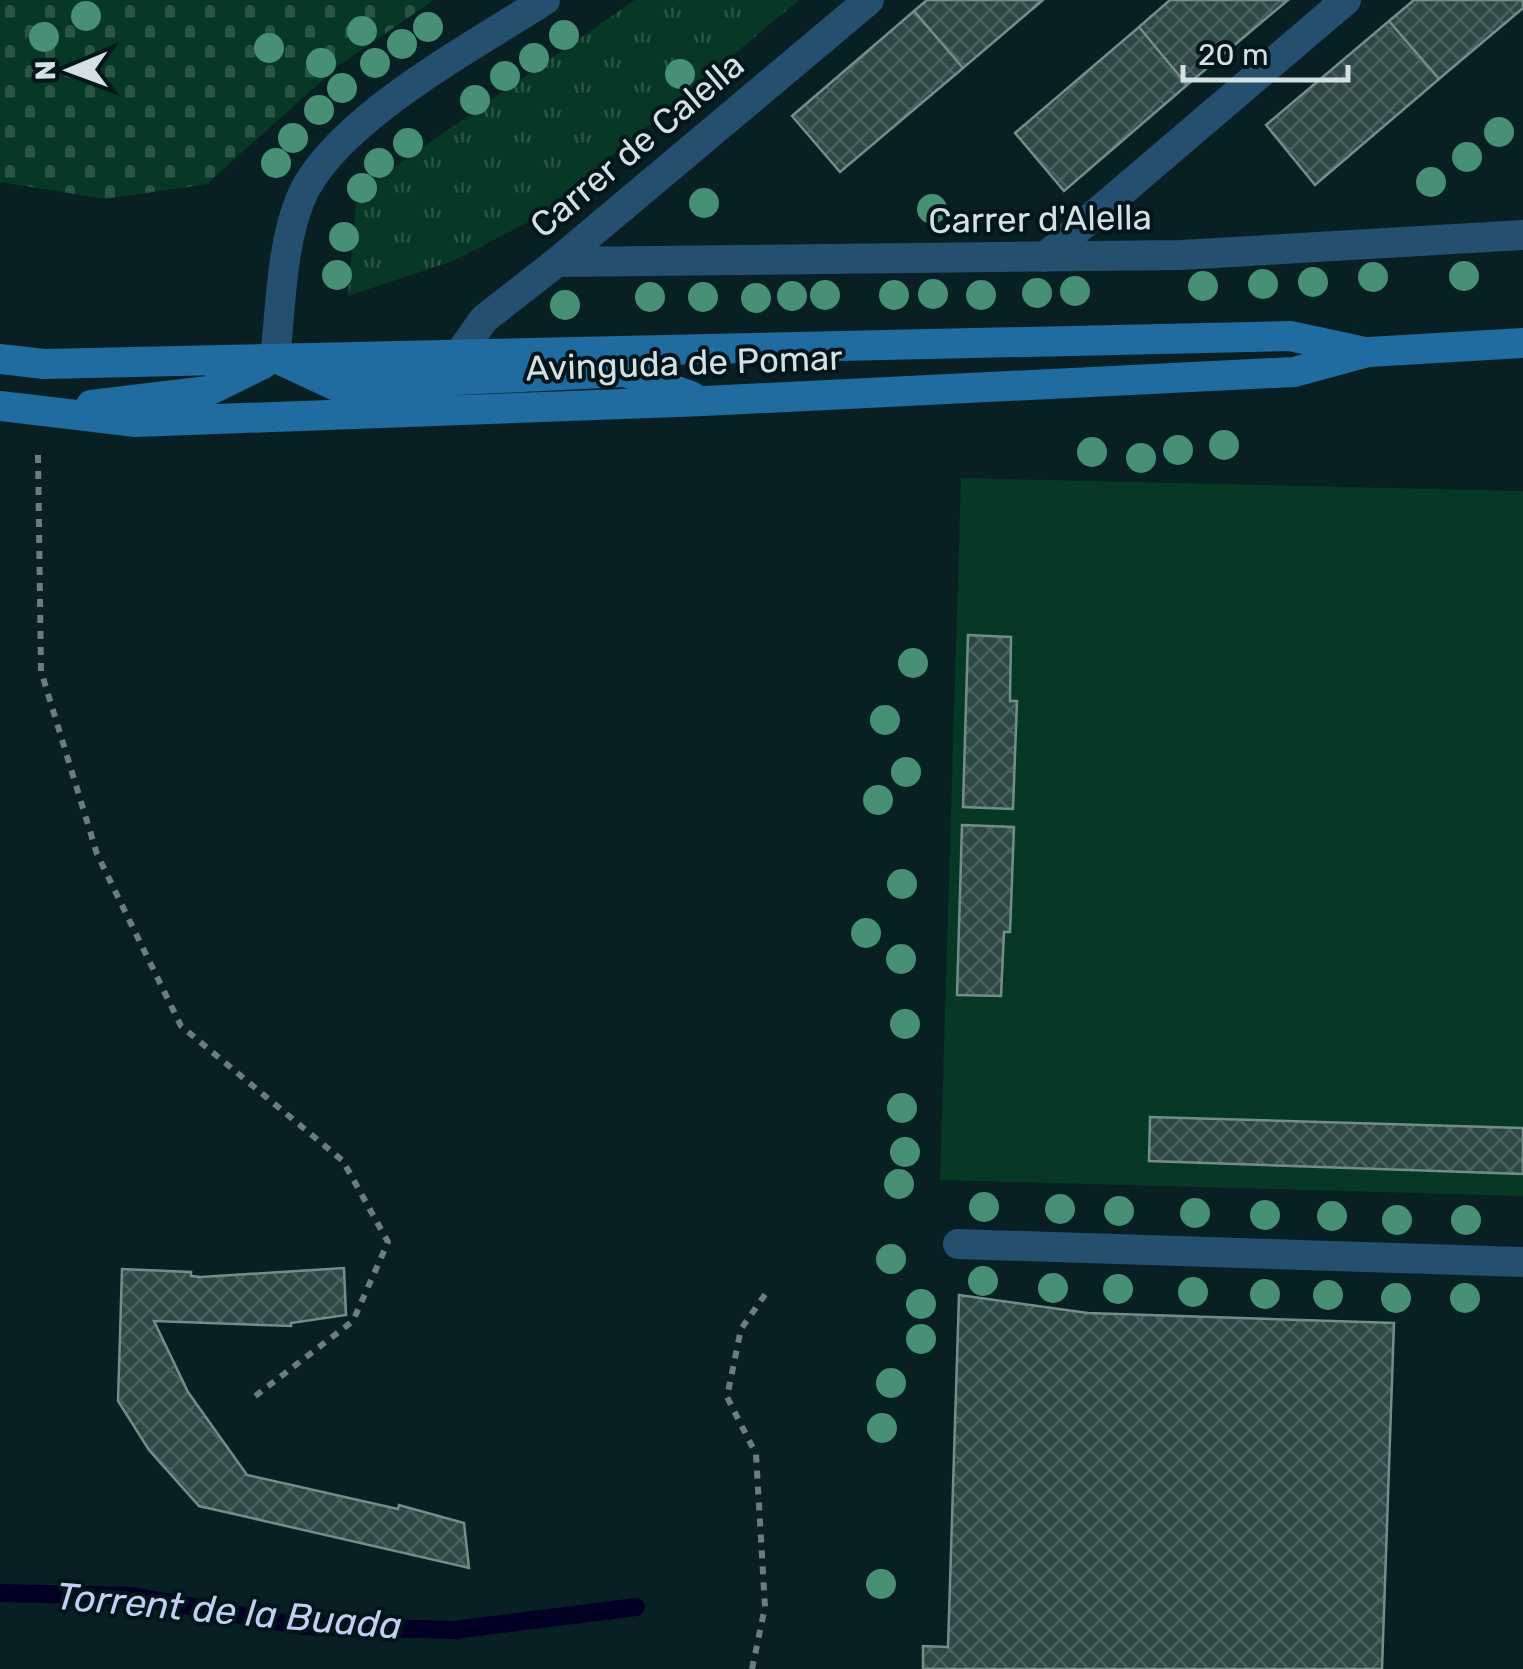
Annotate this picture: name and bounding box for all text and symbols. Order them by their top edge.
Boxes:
north arrow [20,20,120,120]
scale bar [1183,20,1348,82]
text: 20 m [1198,37,1269,73]
street label: Carrer de Calella [522,44,752,246]
text: N [29,60,62,81]
street label: Carrer d'Alella [928,196,1152,242]
street label: Avinguda de Pomar [525,336,843,390]
water label: Torrent de la Buada [54,1573,404,1649]

